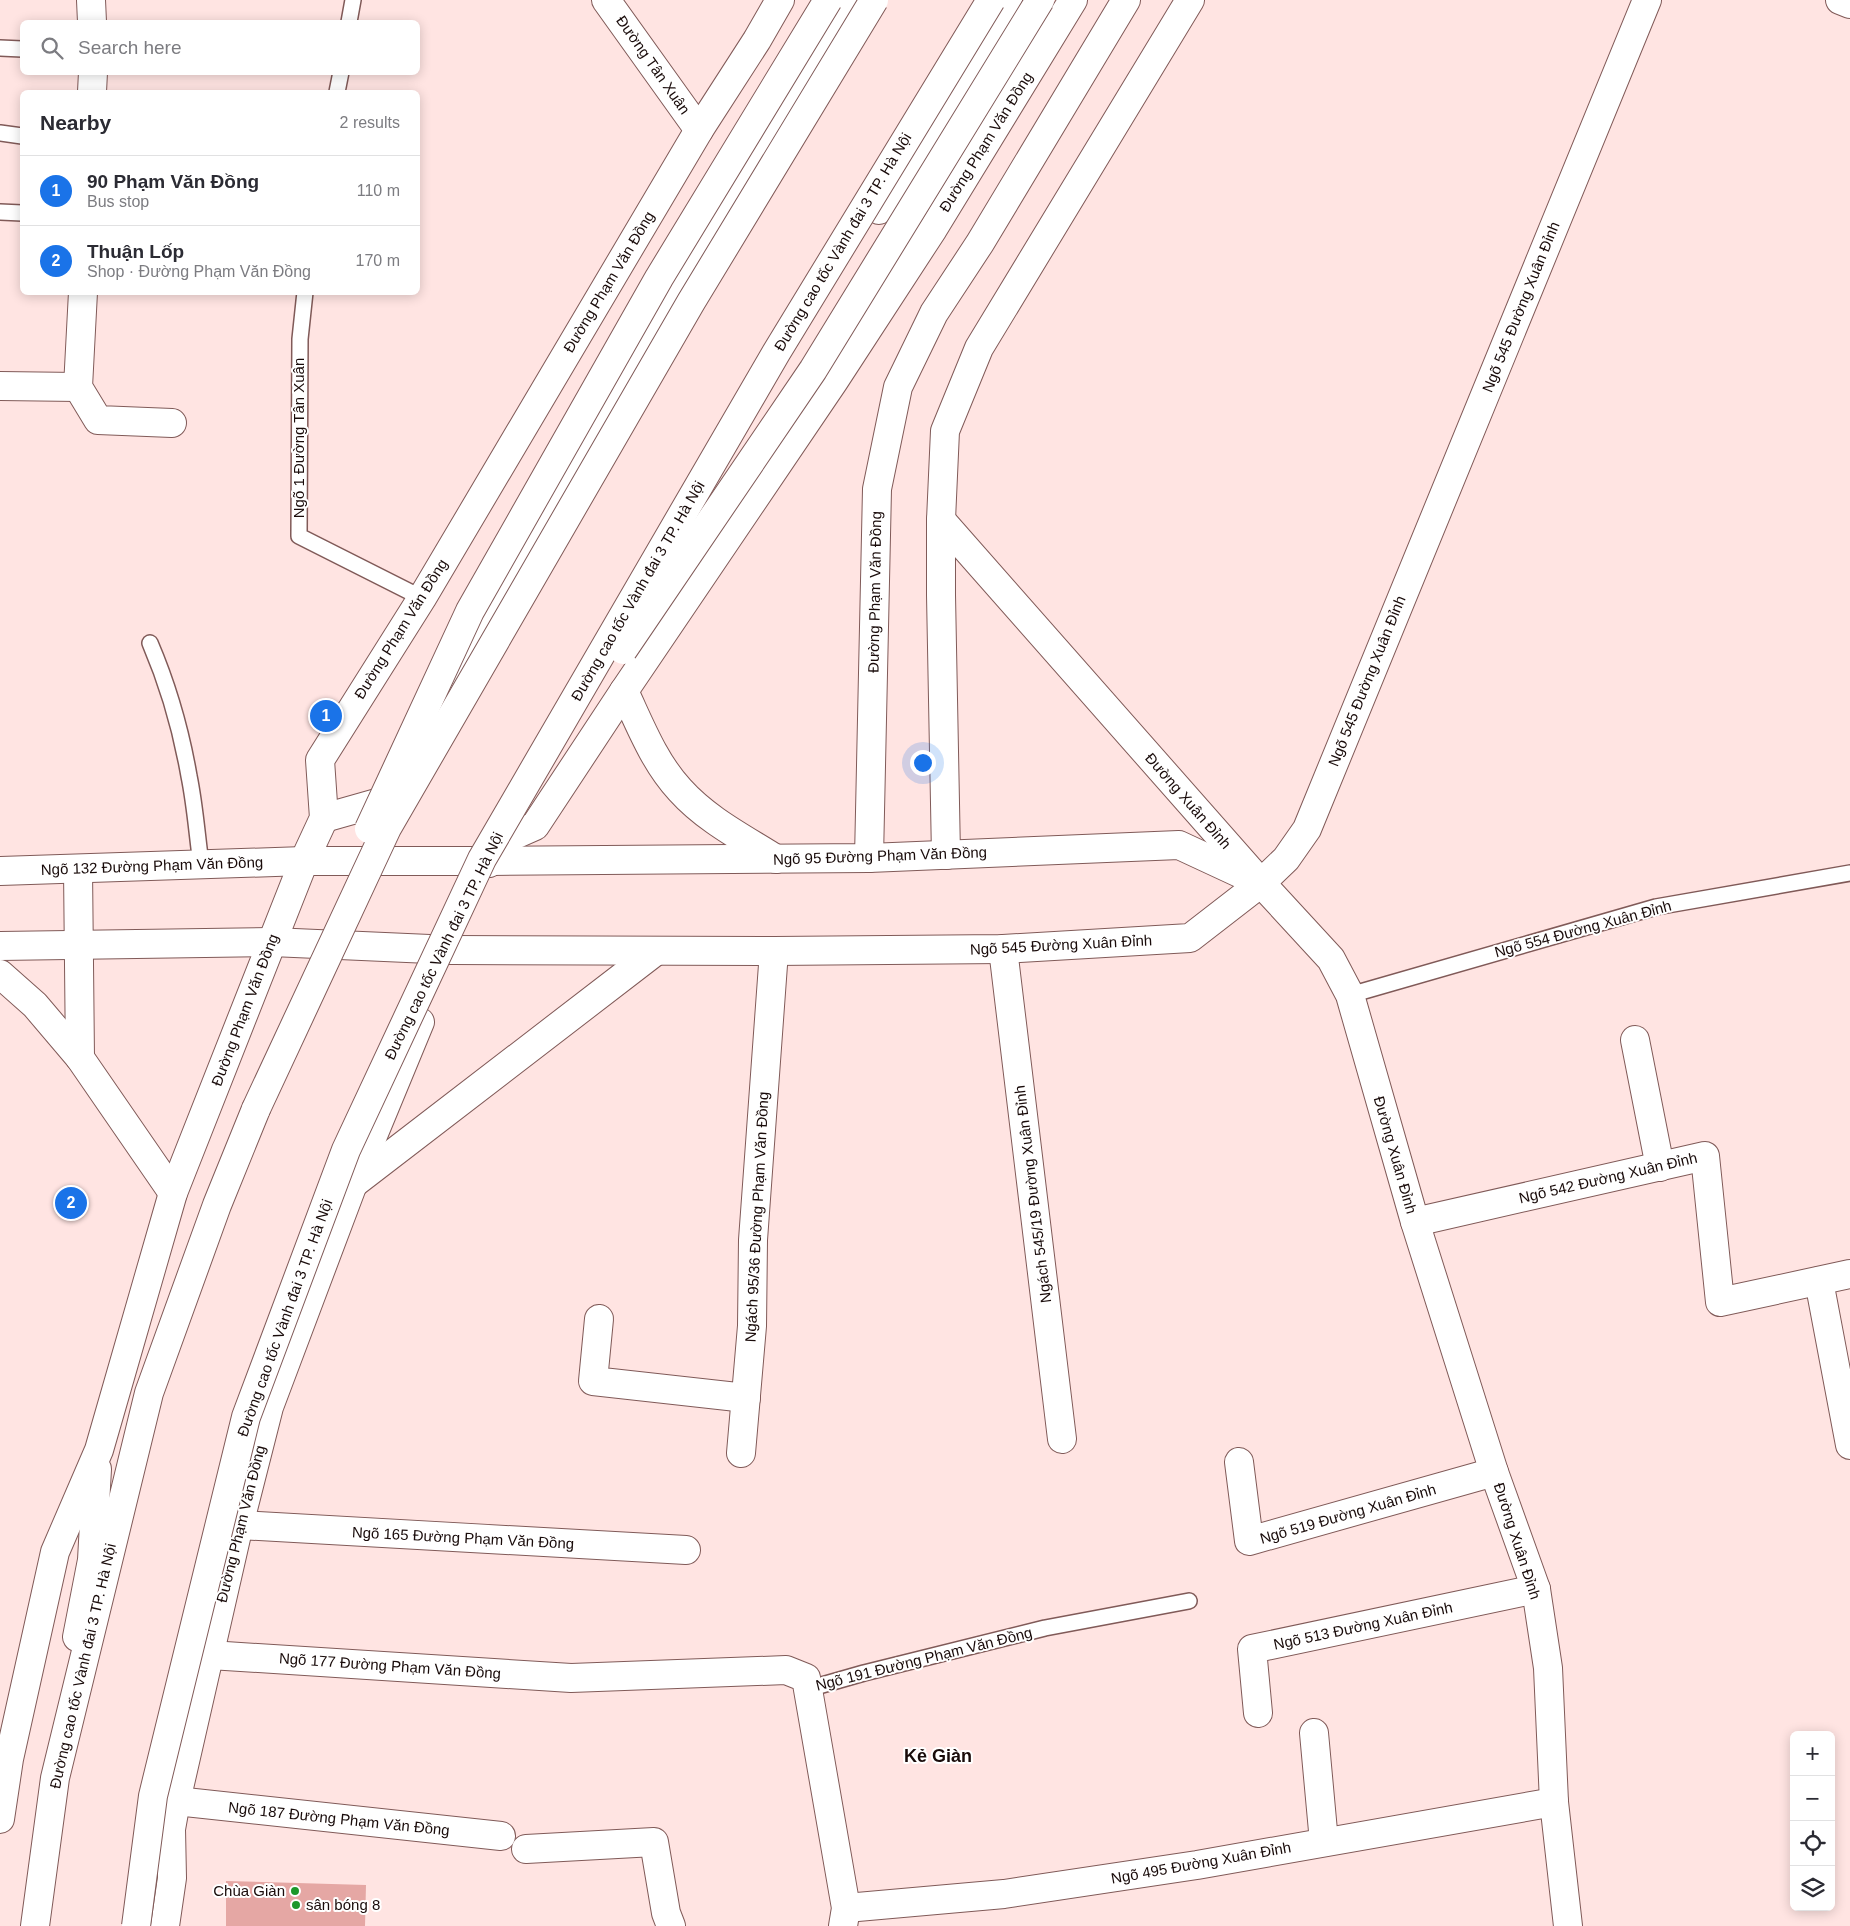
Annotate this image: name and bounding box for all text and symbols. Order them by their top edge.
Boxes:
street label: Đường Tân Xuân [613,12,694,117]
search box [20,20,420,75]
icon: search [38,34,66,62]
text: Search here [78,37,182,58]
street label: Đường Phạm Văn Đồng [936,69,1036,215]
text: Nearby [40,111,111,134]
text: 2 results [340,114,400,131]
street label: Đường cao tốc Vành đai 3 TP. Hà Nội [771,130,915,354]
text: 90 Phạm Văn Đồng [87,171,259,192]
text: 1 [52,182,60,199]
text: 110 m [357,182,400,199]
text: Bus stop [87,193,149,210]
street label: Đường Phạm Văn Đồng [560,208,657,355]
street label: Ngõ 545 Đường Xuân Đỉnh [1478,219,1563,395]
text: Thuận Lốp [87,241,184,262]
text: 2 [52,252,60,269]
text: 170 m [356,252,400,269]
text: Shop · Đường Phạm Văn Đồng [87,263,311,280]
street label: Ngõ 1 Đường Tân Xuân [290,358,307,518]
street label: Đường cao tốc Vành đai 3 TP. Hà Nội [567,478,708,704]
street label: Đường Phạm Văn Đồng [865,511,884,673]
street label: Đường Phạm Văn Đồng [351,556,451,702]
street label: Ngõ 545 Đường Xuân Đỉnh [1324,593,1409,769]
pin: 1 [310,697,342,735]
street label: Đường Xuân Đỉnh [1142,749,1235,852]
your location [910,750,936,776]
street label: Đường cao tốc Vành đai 3 TP. Hà Nội [381,829,506,1062]
street label: Ngõ 95 Đường Phạm Văn Đồng [773,843,987,868]
street label: Ngõ 132 Đường Phạm Văn Đồng [40,853,263,878]
street label: Ngõ 554 Đường Xuân Đỉnh [1493,897,1673,960]
street label: Đường Phạm Văn Đồng [208,931,281,1088]
street label: Ngõ 545 Đường Xuân Đỉnh [969,931,1153,958]
street label: Ngách 545/19 Đường Xuân Đỉnh [1011,1084,1054,1304]
street label: Ngách 95/36 Đường Phạm Văn Đồng [741,1091,772,1343]
street label: Đường Xuân Đỉnh [1371,1094,1420,1216]
street label: Ngõ 542 Đường Xuân Đỉnh [1517,1149,1699,1206]
pin: 2 [55,1184,87,1222]
street label: Đường cao tốc Vành đai 3 TP. Hà Nội [234,1197,335,1439]
street label: Đường Phạm Văn Đồng [213,1443,268,1604]
street label: Ngõ 519 Đường Xuân Đỉnh [1258,1480,1438,1547]
street label: Đường Xuân Đỉnh [1491,1480,1544,1601]
street label: Ngõ 165 Đường Phạm Văn Đồng [351,1523,575,1552]
street label: Đường cao tốc Vành đai 3 TP. Hà Nội [46,1542,119,1790]
street label: Ngõ 513 Đường Xuân Đỉnh [1272,1598,1454,1653]
street label: Ngõ 191 Đường Phạm Văn Đồng [814,1623,1034,1694]
street label: Ngõ 177 Đường Phạm Văn Đồng [278,1649,502,1682]
map controls [1790,1731,1835,1911]
button: + [1790,1731,1835,1776]
district label: Kẻ Giàn [904,1746,972,1766]
button: − [1790,1776,1835,1821]
street label: Ngõ 187 Đường Phạm Văn Đồng [228,1798,451,1839]
button: locate [1790,1821,1835,1866]
street label: Ngõ 495 Đường Xuân Đỉnh [1110,1838,1292,1887]
button: layers [1790,1866,1835,1911]
place label: Chùa Giàn [213,1882,285,1899]
marker: Chùa Giàn [289,1885,301,1897]
place label: sân bóng 8 [306,1896,380,1913]
marker: sân bóng 8 [290,1899,302,1911]

